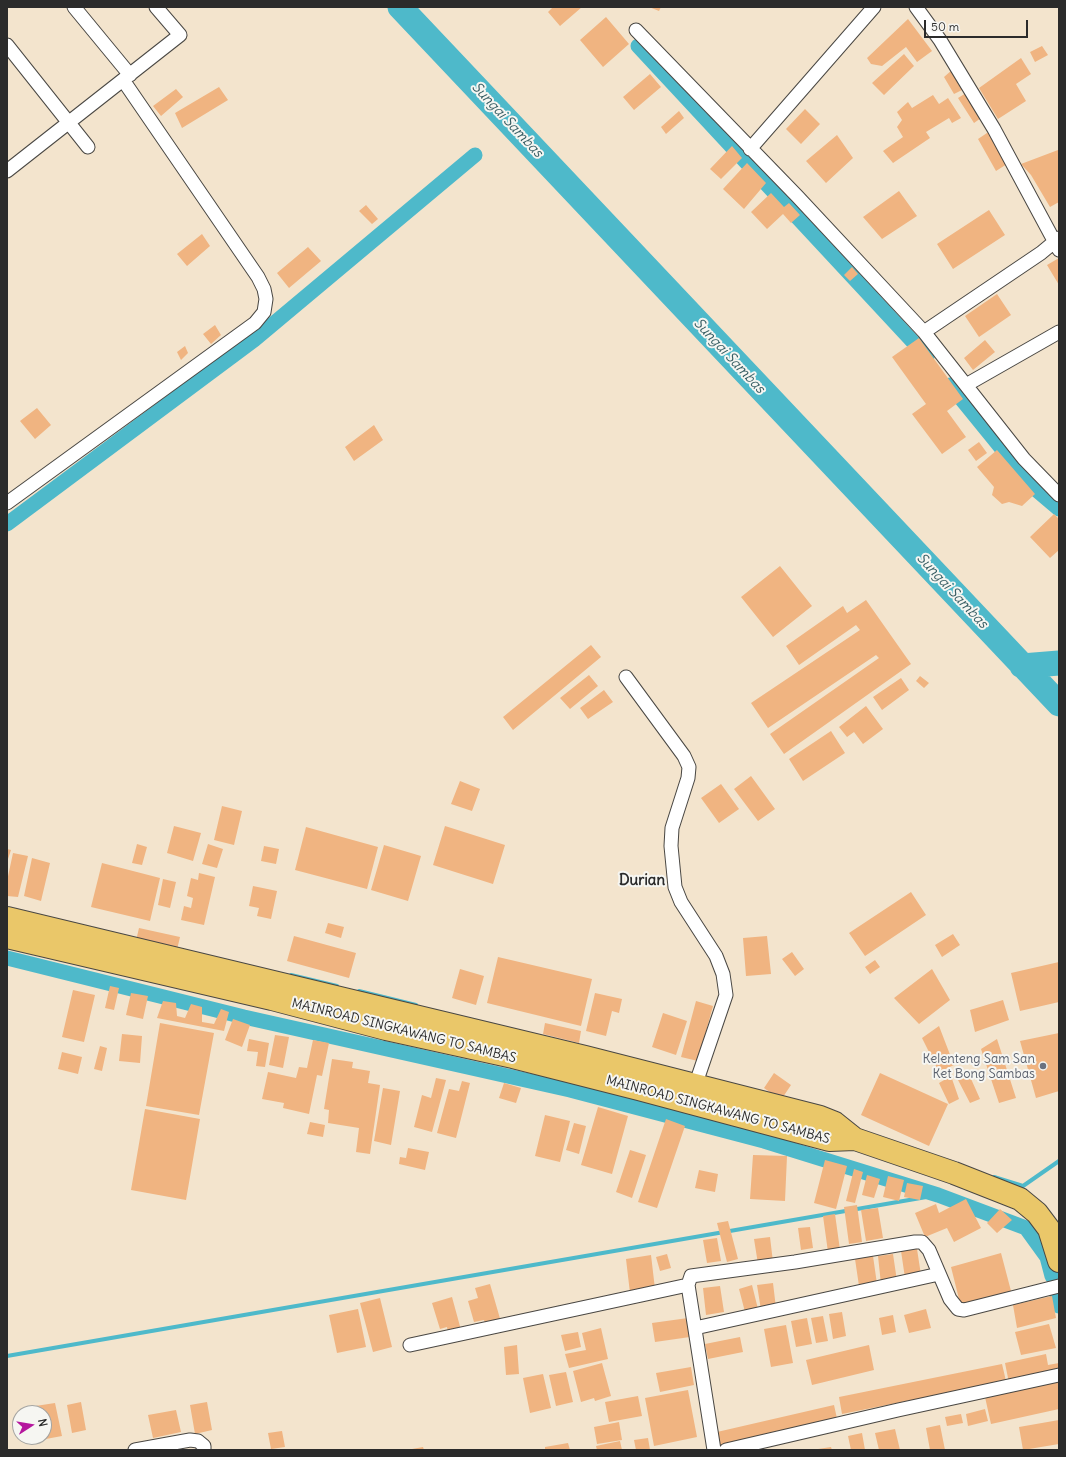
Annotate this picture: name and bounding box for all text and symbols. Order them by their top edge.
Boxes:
scale bar [926,12,1030,38]
text: 50 m [931,19,959,34]
water label: Sungai Sambas [468,79,546,161]
water label: Sungai Sambas [690,315,768,397]
water label: Sungai Sambas [913,550,991,632]
district label: Durian [619,872,665,890]
street label: MAINROAD SINGKAWANG TO SAMBAS [290,996,518,1066]
place label: Kelenteng Sam San Ket Bong Sambas [923,1051,1035,1082]
marker: Kelenteng Sam San Ket Bong Sambas [1038,1061,1048,1071]
street label: MAINROAD SINGKAWANG TO SAMBAS [604,1073,832,1147]
north arrow [12,1405,52,1445]
text: N [35,1418,50,1428]

